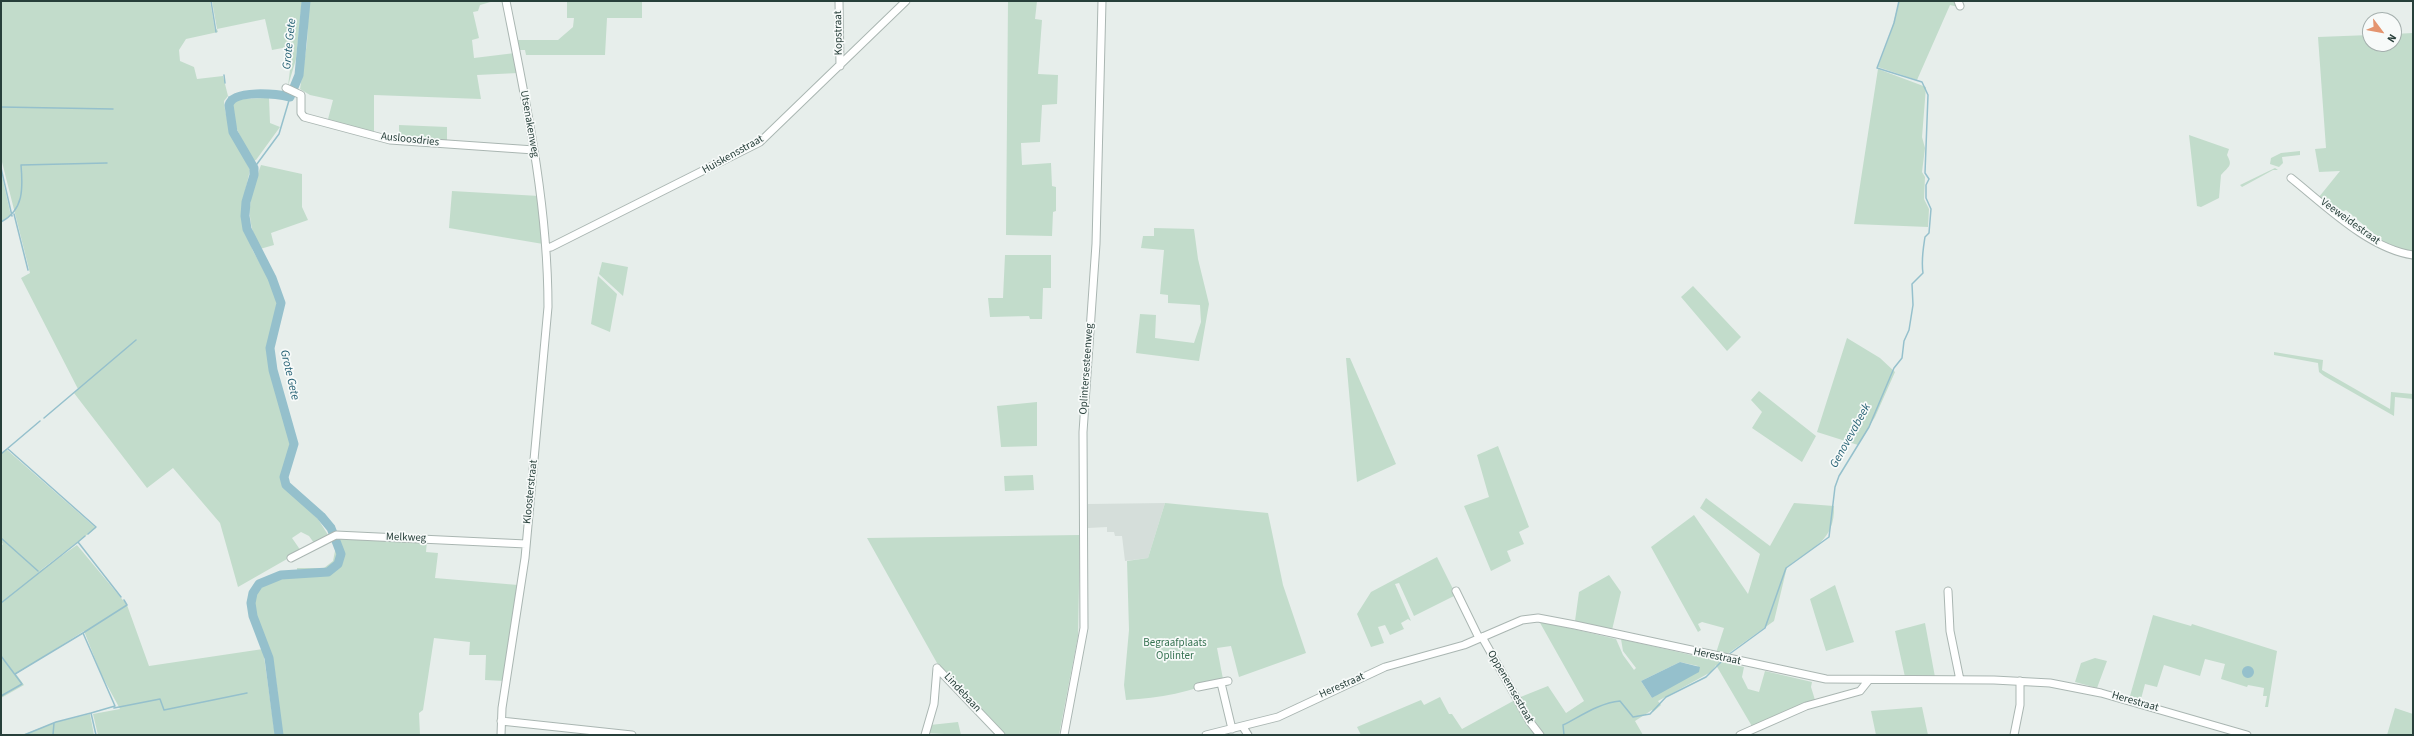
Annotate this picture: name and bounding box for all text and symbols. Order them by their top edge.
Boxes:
street label: Kopstraat [832,11,846,55]
north arrow [2362,12,2402,52]
water label: Grote Gete [280,18,300,70]
text: N [2383,31,2400,45]
street label: Utsenakenweg [517,89,541,159]
street label: Ausloosdries [380,130,440,150]
street label: Huiskensstraat [700,133,766,177]
street label: Veeweidestraat [2318,196,2382,248]
street label: Oplintersesteenweg [1077,323,1097,415]
water label: Grote Gete [276,348,302,402]
water label: Genovevabeek [1827,401,1875,471]
street label: Kloosterstraat [521,459,541,525]
street label: Melkweg [386,531,426,545]
park label: Begraafplaats Oplinter [1143,637,1207,663]
street label: Herestraat [1692,646,1742,668]
street label: Oppenemsestraat [1484,648,1536,726]
street label: Herestraat [1317,670,1367,702]
street label: Lindebaan [941,671,983,715]
street label: Herestraat [2110,689,2160,715]

